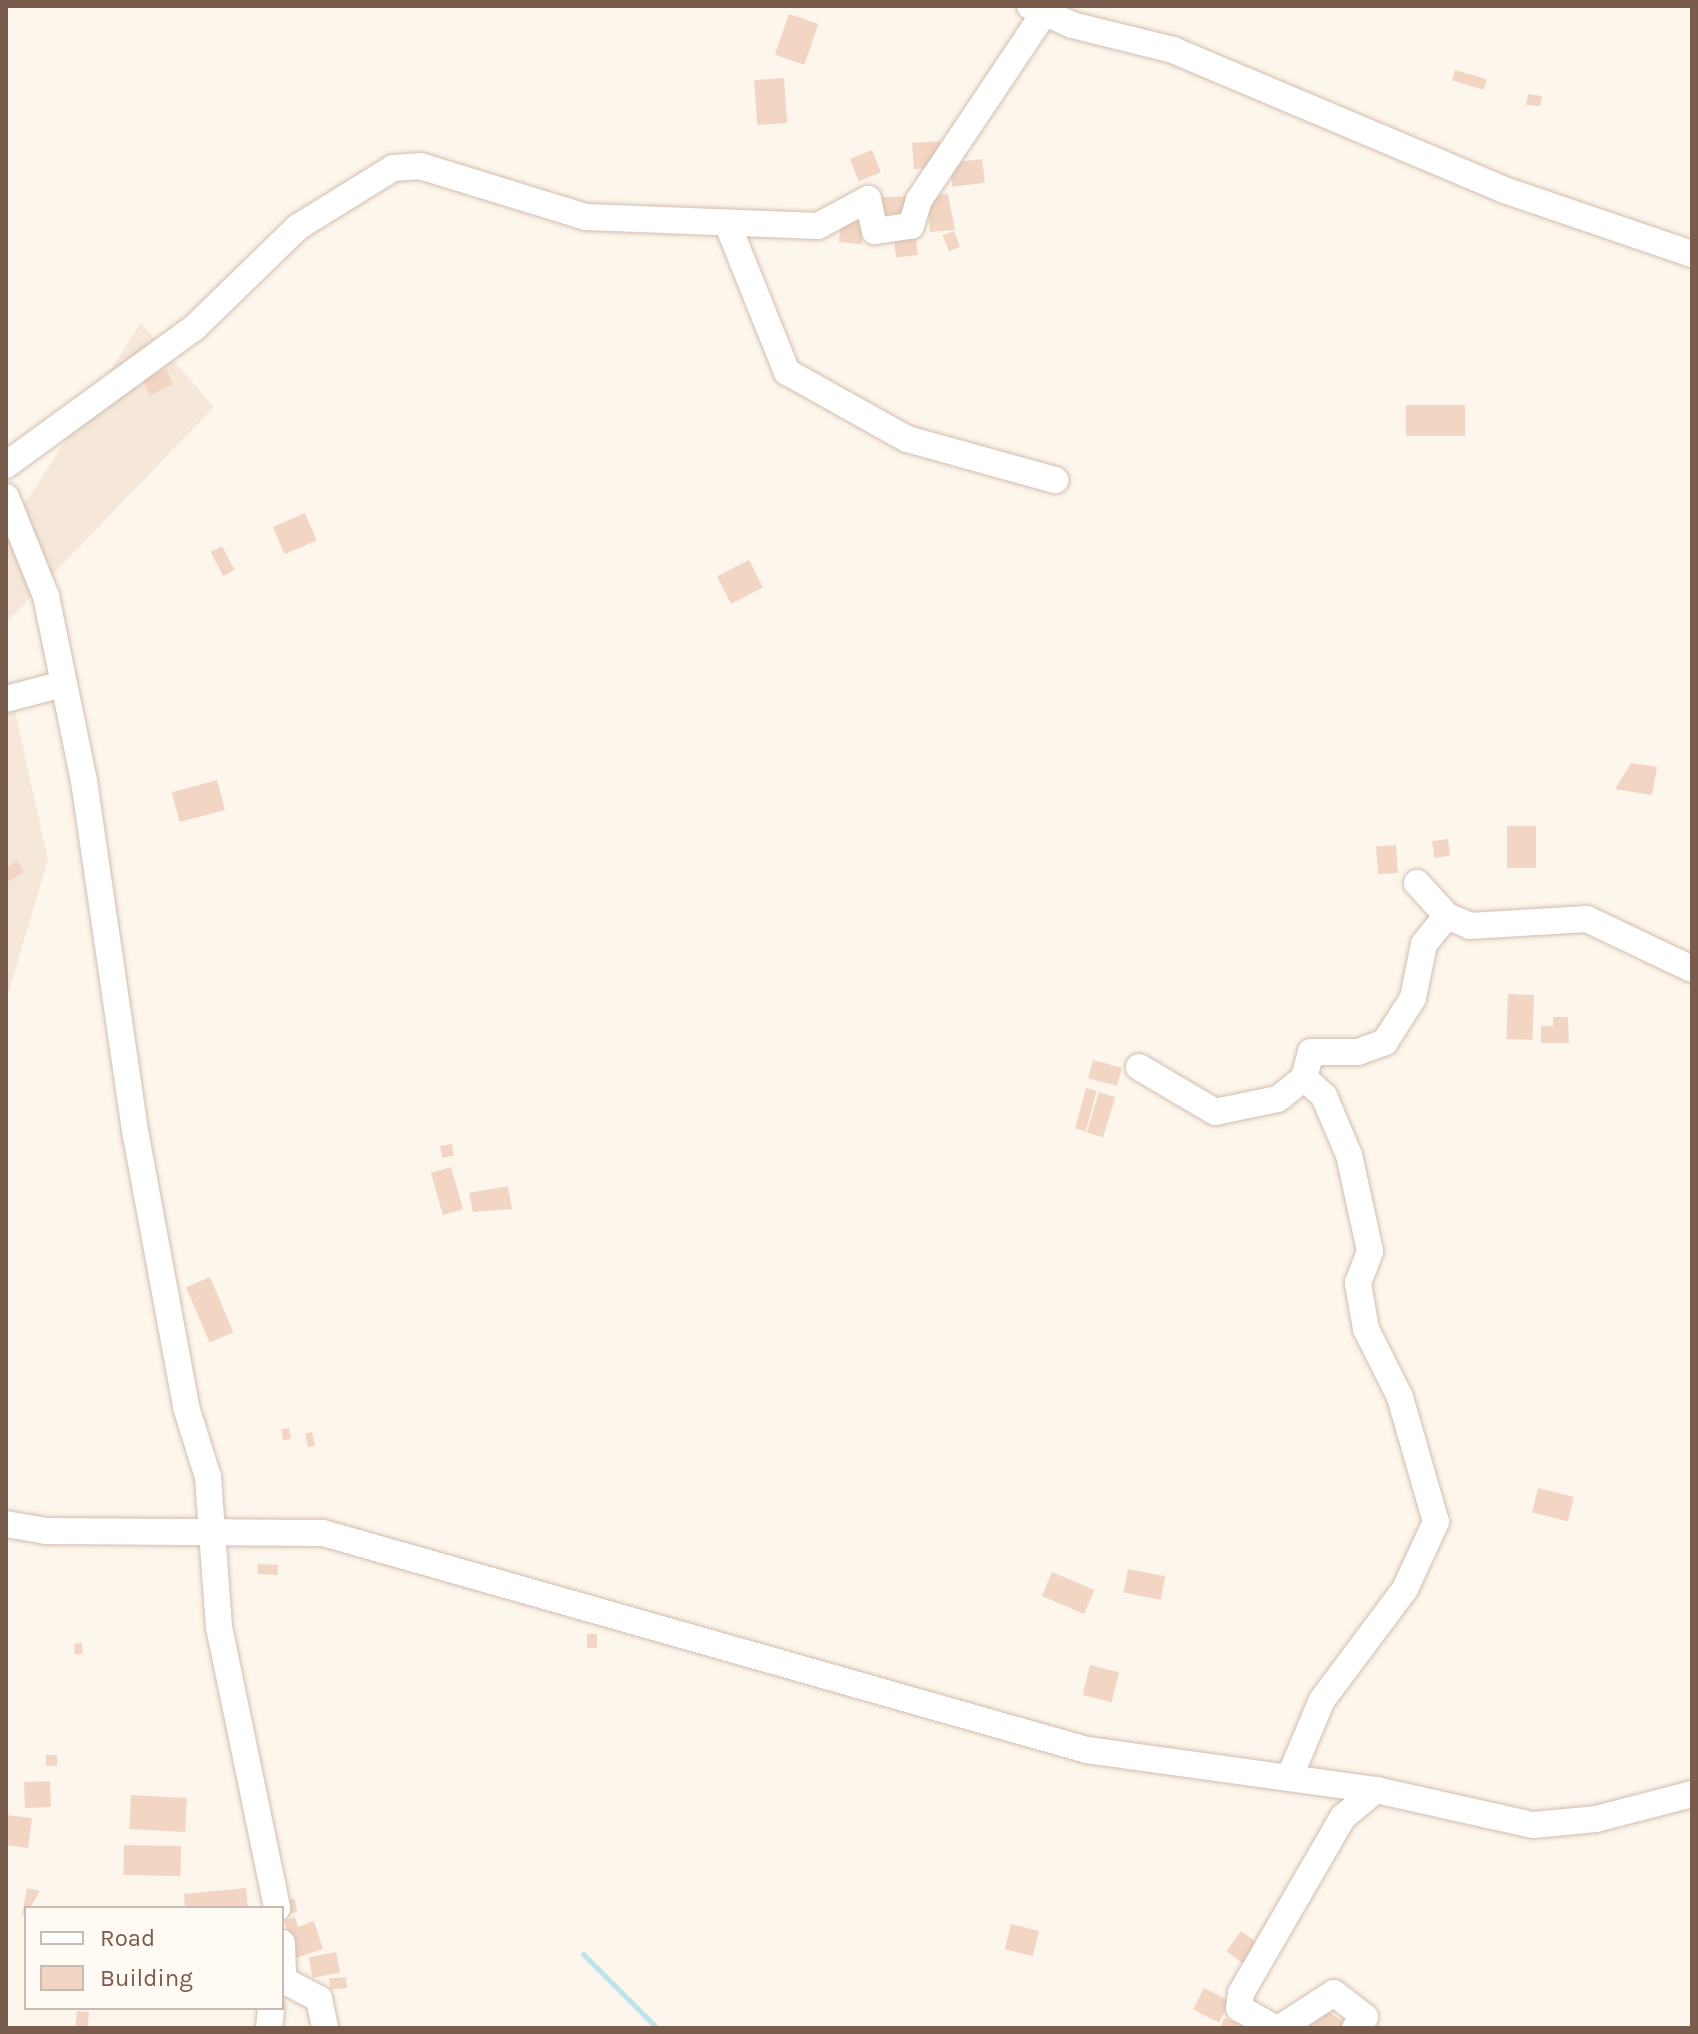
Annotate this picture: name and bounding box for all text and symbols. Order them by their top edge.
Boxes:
legend [24,1906,284,2010]
text: Road [100,1924,155,1952]
text: Building [100,1964,193,1992]

